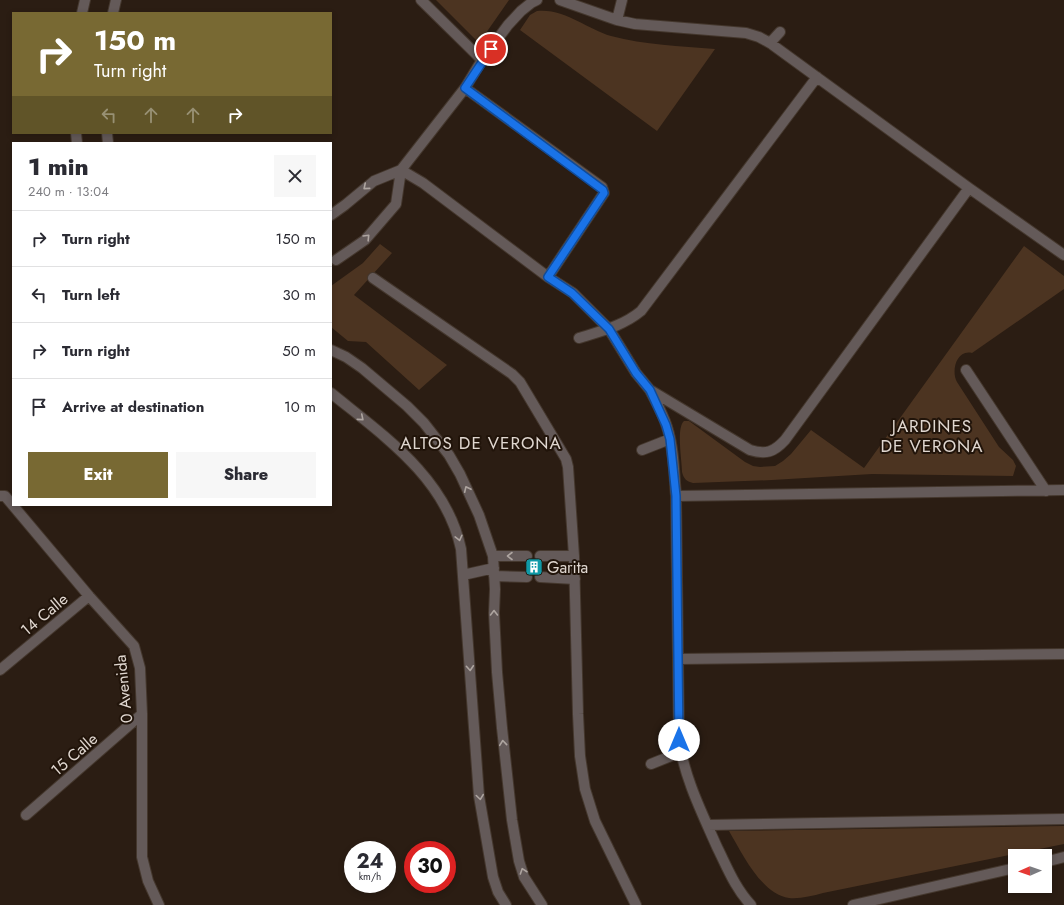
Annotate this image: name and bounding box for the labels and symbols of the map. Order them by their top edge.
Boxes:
pin [474,32,508,66]
one-way arrow [364,182,371,189]
one-way arrow [362,234,370,242]
one-way arrow [356,413,364,420]
district label: JARDINES DE VERONA [881,414,983,458]
district label: ALTOS DE VERONA [400,431,562,455]
one-way arrow [464,485,472,493]
one-way arrow [454,535,462,542]
one-way arrow [507,552,513,560]
place label: Garita [547,556,588,579]
building icon: Garita [524,557,544,577]
street label: 14 Calle [16,588,73,641]
one-way arrow [490,610,498,616]
street label: 0 Avenida [108,654,139,724]
one-way arrow [465,665,474,671]
position arrow [658,719,700,761]
street label: 15 Calle [46,728,103,781]
one-way arrow [499,740,508,746]
one-way arrow [475,794,484,800]
speed limit sign: 30 [404,841,456,893]
north arrow [1008,849,1052,893]
one-way arrow [519,868,527,875]

